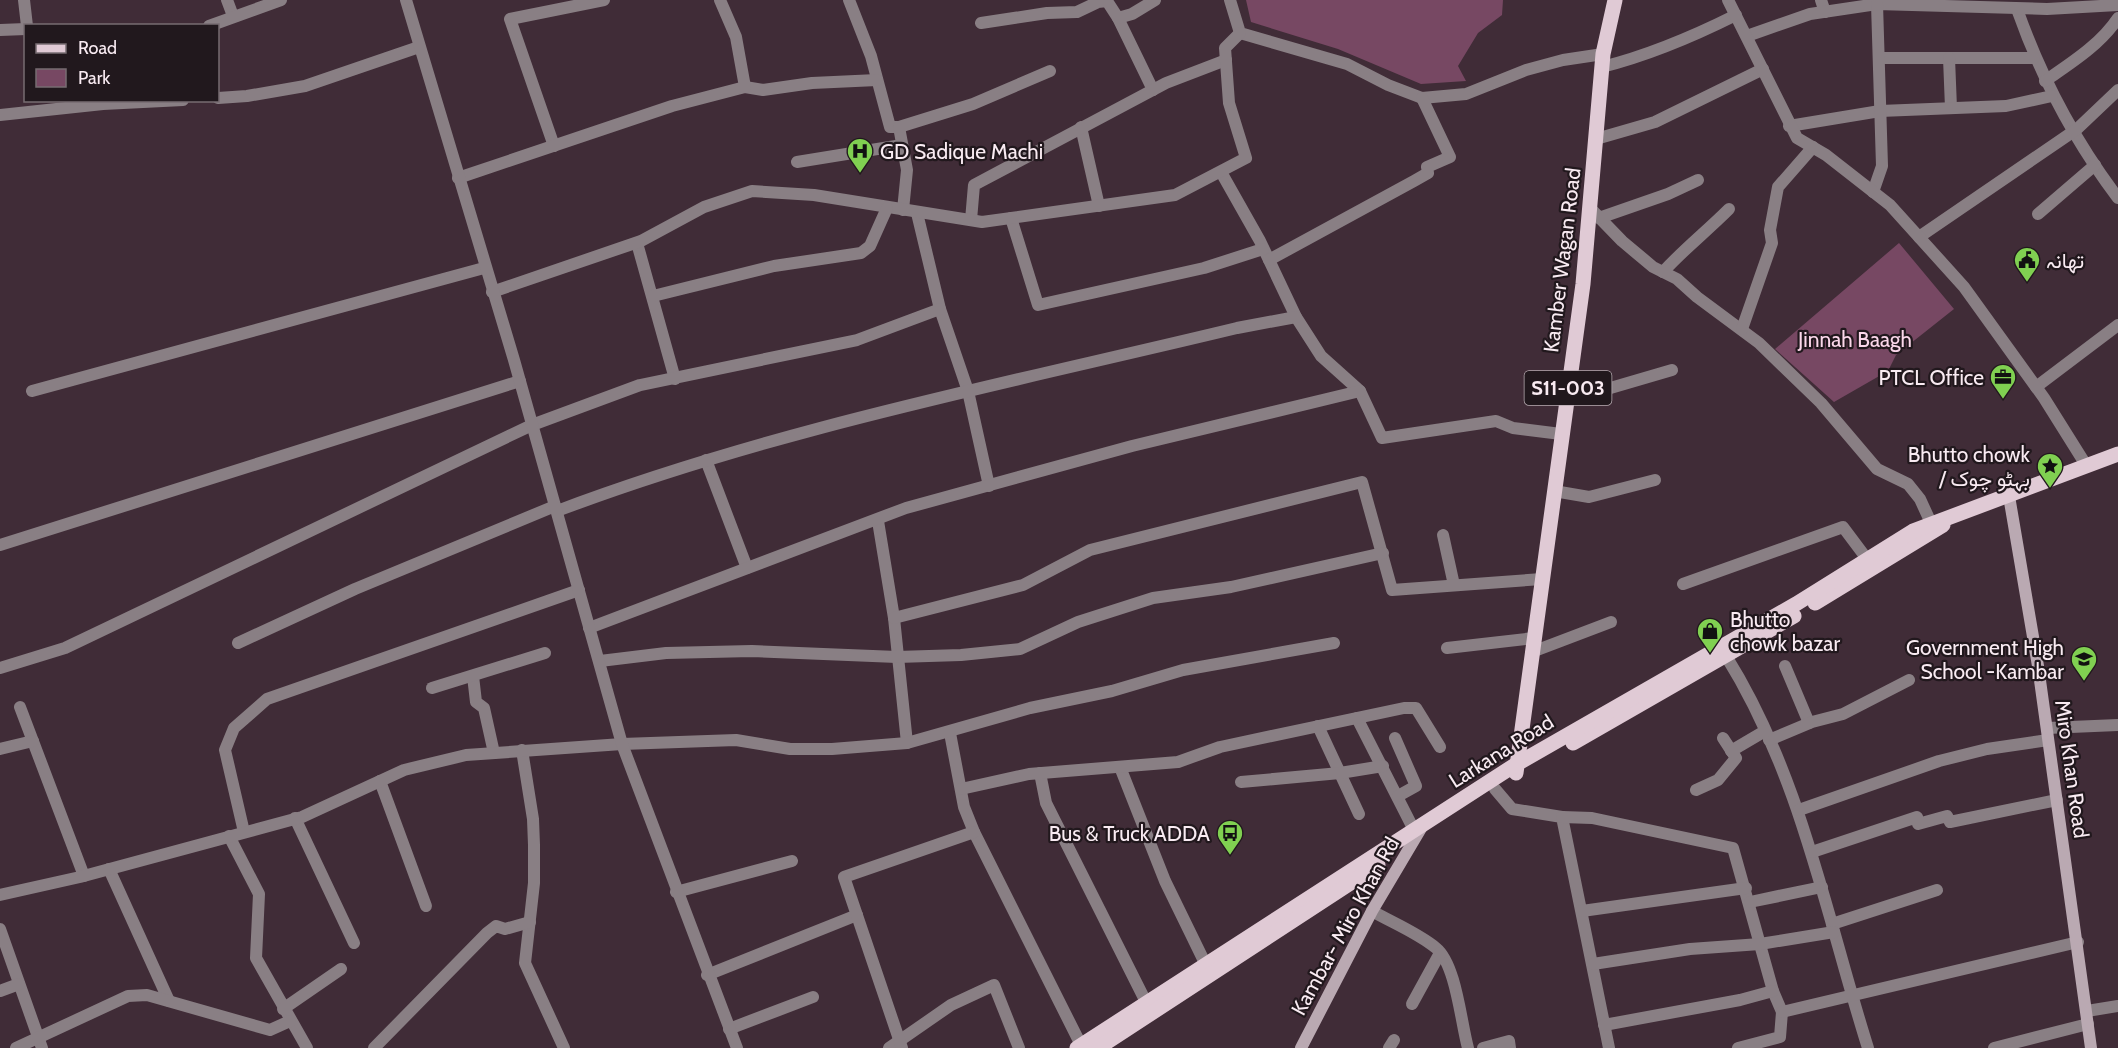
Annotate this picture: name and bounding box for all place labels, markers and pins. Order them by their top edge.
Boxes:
hospital icon: GD Sadique Machi [845,136,875,174]
place label: GD Sadique Machi [880,139,1043,164]
public building icon: تھانہ [2012,245,2042,283]
place label: تھانہ [2046,248,2084,274]
office icon: PTCL Office [1988,362,2018,400]
place label: PTCL Office [1879,365,1984,390]
place label: Bhutto chowk / بہٹو چوک [1908,442,2031,493]
place icon: Bhutto chowk / بہٹو چوک [2035,451,2065,489]
place label: Bhutto chowk bazar [1730,607,1840,656]
shop icon: Bhutto chowk bazar [1695,616,1725,654]
place label: Government High School -Kambar [1906,635,2064,684]
school or university icon: Government High School -Kambar [2069,644,2099,682]
bus stop icon: Bus & Truck ADDA [1215,818,1245,856]
place label: Bus & Truck ADDA [1049,821,1210,846]

